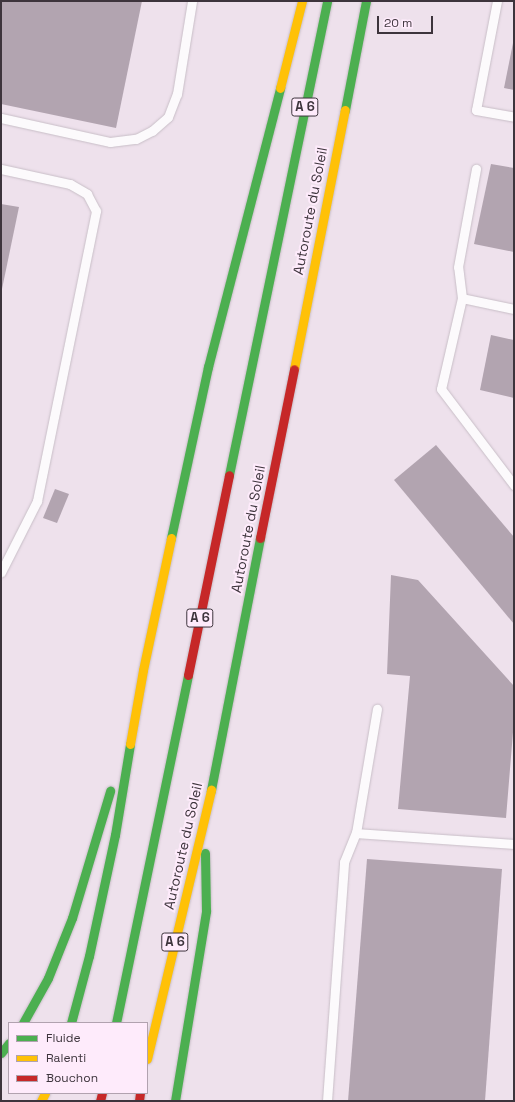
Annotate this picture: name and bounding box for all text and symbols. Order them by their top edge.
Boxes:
scale bar [379,8,435,34]
text: 20 m [384,15,412,31]
road number: A 6 [291,96,319,118]
street label: Autoroute du Soleil [289,146,331,276]
street label: Autoroute du Soleil [227,464,269,594]
road number: A 6 [186,607,214,629]
street label: Autoroute du Soleil [160,781,206,911]
road number: A 6 [161,931,189,953]
legend [8,1022,148,1094]
text: Fluide [46,1030,81,1046]
text: Ralenti [46,1050,86,1066]
text: Bouchon [46,1070,98,1086]

